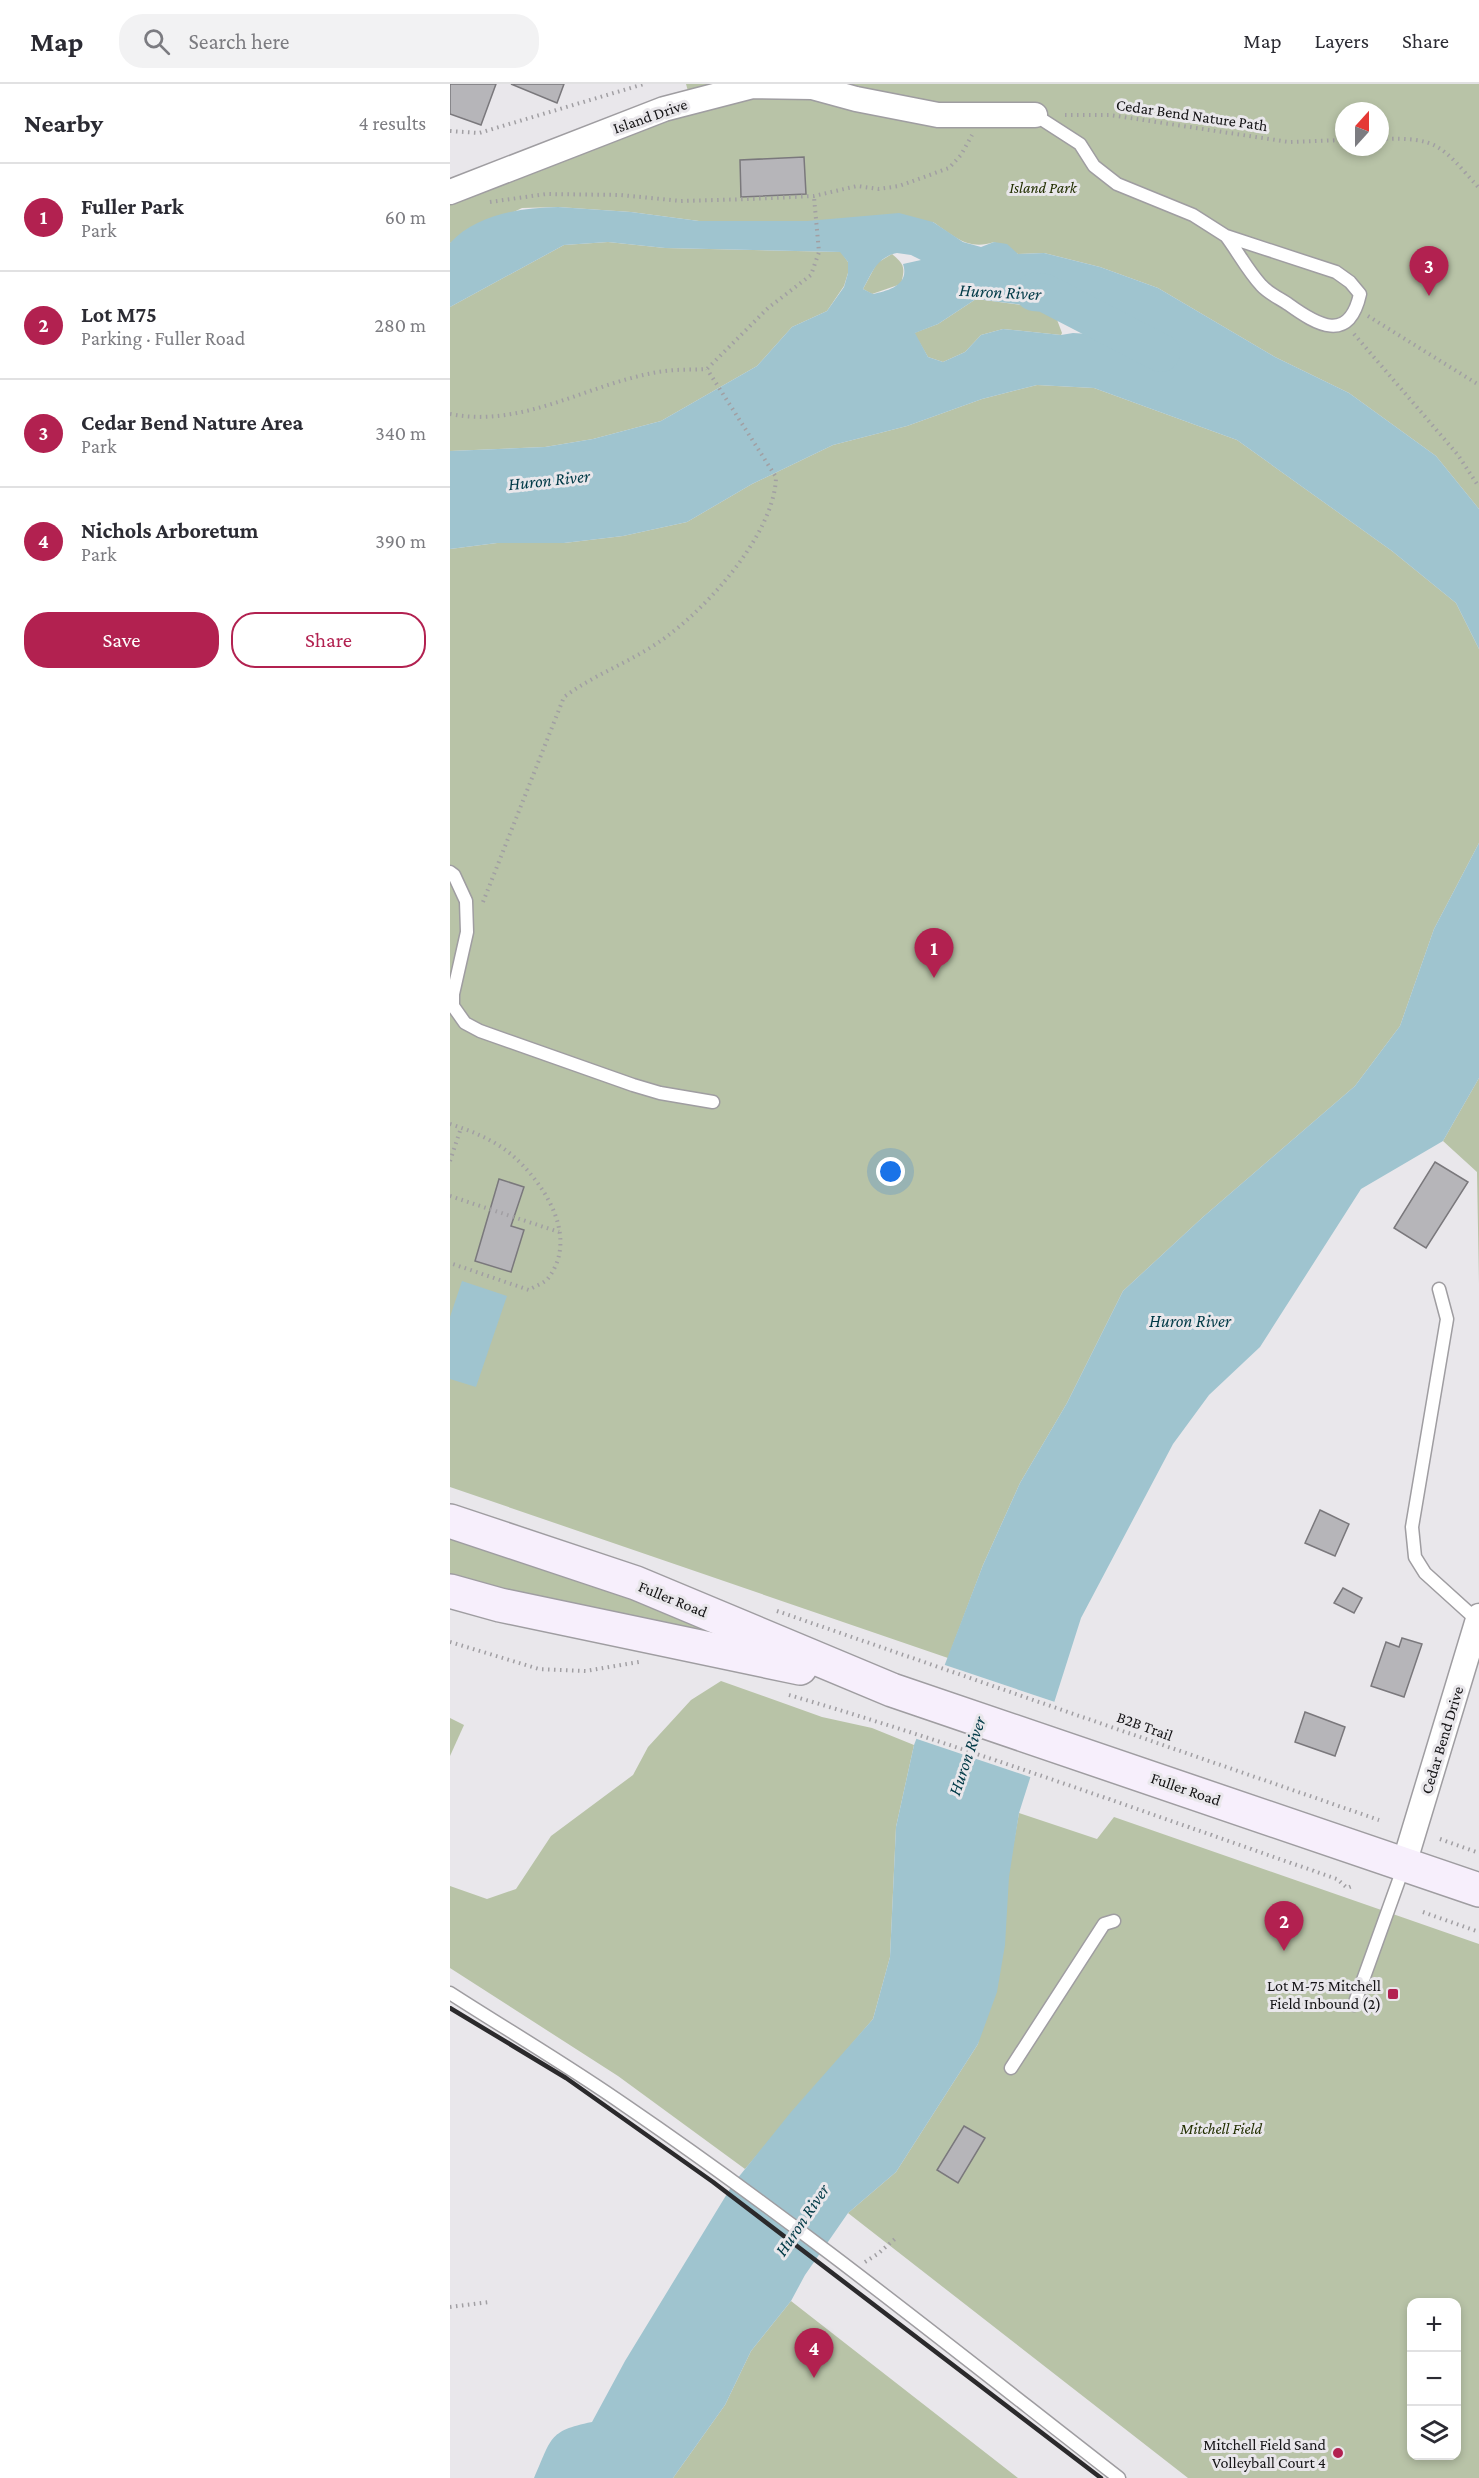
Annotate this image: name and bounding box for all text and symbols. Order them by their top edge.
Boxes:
search box [119,14,539,68]
icon: search [140,25,173,58]
text: Map [30,26,83,57]
text: Search here [188,29,289,54]
text: Map [1243,29,1282,53]
text: Layers [1315,29,1369,53]
text: Share [1402,29,1449,53]
street label: Island Drive [611,95,689,137]
street label: Cedar Bend Nature Path [1115,96,1269,134]
north arrow [1335,102,1389,156]
text: Nearby [24,109,103,138]
text: 4 results [359,112,426,134]
park label: Island Park [1009,179,1078,196]
text: Fuller Park [81,194,184,219]
text: 1 [40,206,47,228]
text: 60 m [385,206,426,228]
text: Park [81,219,117,241]
pin: 3 [1410,246,1448,296]
water label: Huron River [958,280,1042,304]
text: Lot M75 [81,302,157,327]
text: 2 [38,314,49,336]
text: 280 m [375,314,426,336]
text: Parking · Fuller Road [81,327,245,349]
text: Cedar Bend Nature Area [81,410,303,435]
text: 3 [39,422,48,444]
text: 340 m [375,422,426,444]
text: Park [81,435,117,457]
water label: Huron River [507,466,592,494]
text: Nichols Arboretum [81,518,258,543]
text: 4 [38,530,49,552]
text: 390 m [375,530,426,552]
text: Park [81,543,117,565]
button: Save [24,612,219,668]
button: Share [231,612,426,668]
pin: 1 [914,928,954,978]
your location [876,1157,905,1186]
water label: Huron River [1149,1311,1232,1331]
street label: Fuller Road [636,1578,710,1621]
street label: Cedar Bend Drive [1418,1684,1466,1796]
street label: B2B Trail [1115,1708,1175,1744]
water label: Huron River [944,1713,990,1798]
street label: Fuller Road [1149,1769,1224,1809]
pin: 2 [1264,1902,1304,1951]
place label: Lot M-75 Mitchell Field Inbound (2) [1267,1977,1381,2013]
marker: Lot M-75 Mitchell Field Inbound (2) [1386,1987,1400,2001]
park label: Mitchell Field [1179,2120,1263,2137]
water label: Huron River [771,2180,834,2260]
map controls [1407,2298,1461,2460]
button: + [1407,2298,1461,2352]
pin: 4 [794,2328,834,2378]
button: − [1407,2352,1461,2406]
button: layers [1407,2406,1461,2460]
place label: Mitchell Field Sand Volleyball Court 4 [1203,2436,1327,2472]
marker: Mitchell Field Sand Volleyball Court 4 [1331,2446,1345,2460]

